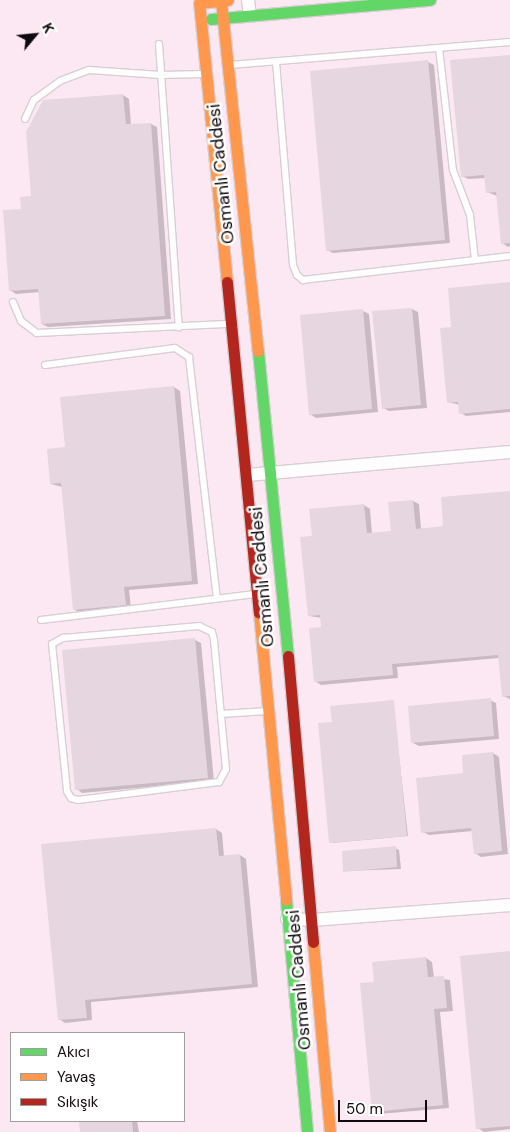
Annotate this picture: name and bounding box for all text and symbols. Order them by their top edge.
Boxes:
north arrow [10,10,60,60]
text: K [38,20,58,36]
street label: Osmanlı Caddesi [203,103,239,245]
street label: Osmanlı Caddesi [245,506,279,648]
street label: Osmanlı Caddesi [282,909,316,1051]
legend [10,1032,185,1122]
text: Akıcı [57,1042,90,1062]
text: Yavaş [57,1067,96,1087]
scale bar [340,1090,429,1122]
text: Sıkışık [57,1092,98,1112]
text: 50 m [346,1099,383,1119]

